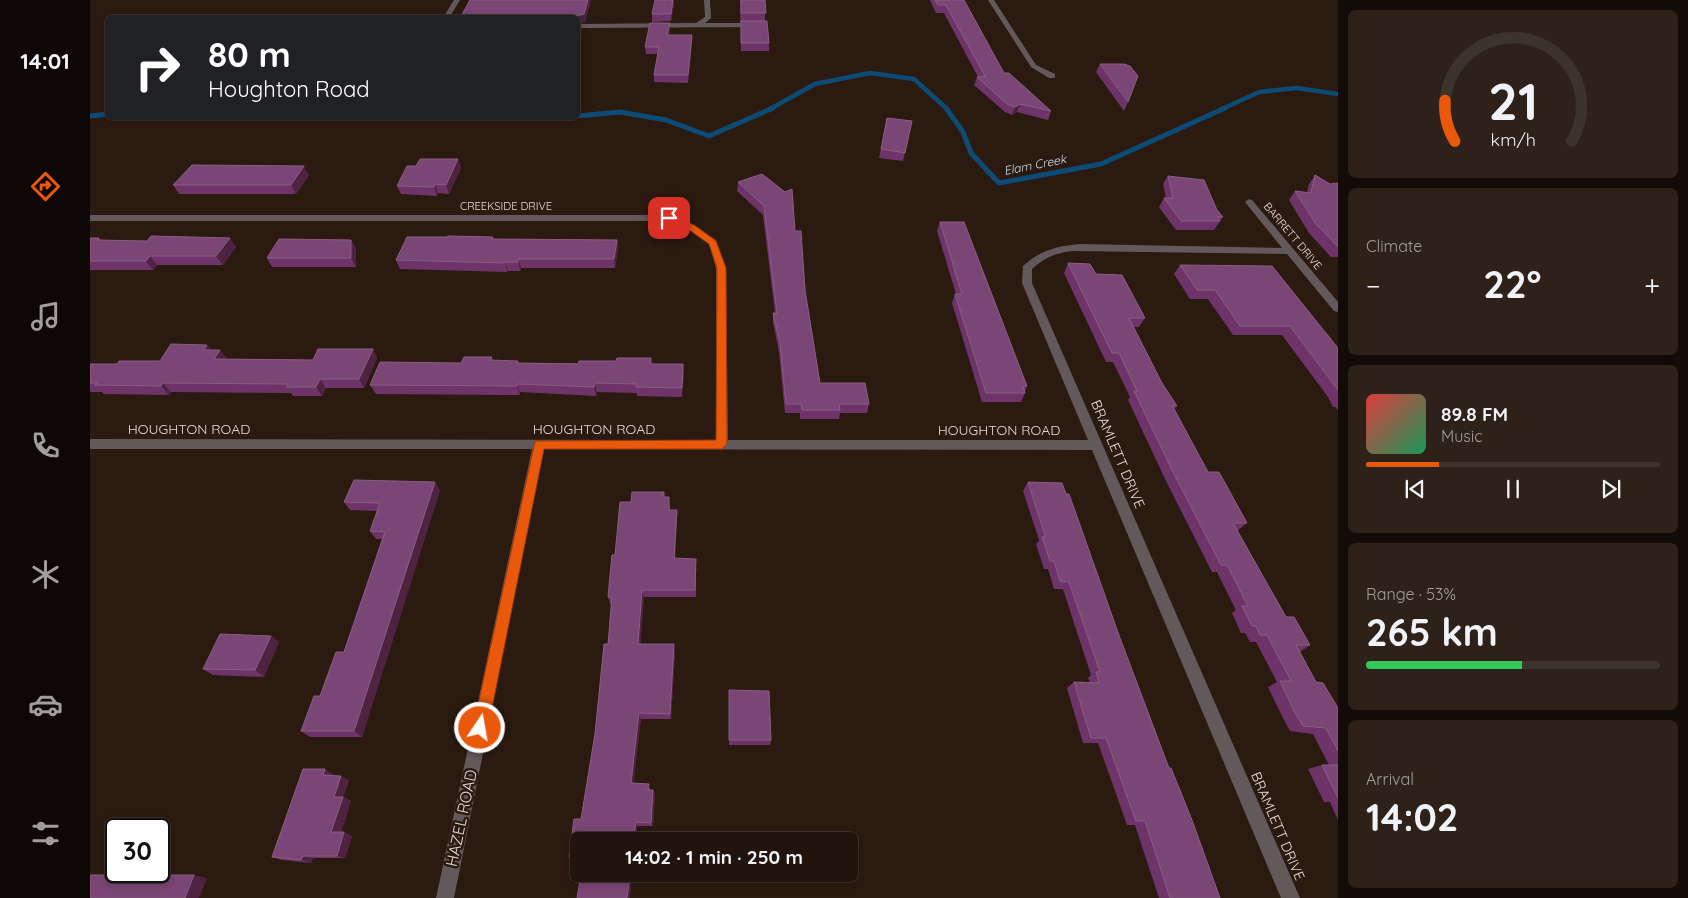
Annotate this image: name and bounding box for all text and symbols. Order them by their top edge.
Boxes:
text: 80 m [208,32,291,76]
icon: right [125,35,190,100]
text: 14:01 [20,47,70,75]
text: 21 [1488,68,1538,133]
text: Houghton Road [208,75,370,103]
text: km/h [1490,128,1536,150]
water label: Elam Creek [1002,151,1069,178]
icon: directions [28,169,63,204]
pin [648,197,690,239]
street label: CREEKSIDE DRIVE [460,199,552,213]
street label: BARRETT DRIVE [1261,200,1325,272]
icon: arrive [655,204,683,232]
text: Climate [1366,236,1422,256]
text: 22° [1483,260,1541,308]
text: − [1366,268,1381,303]
text: + [1644,268,1660,303]
icon: music [28,299,63,334]
street label: BRAMLETT DRIVE [1087,397,1149,511]
text: 89.8 FM [1441,402,1508,426]
street label: HOUGHTON ROAD [128,420,250,438]
street label: HOUGHTON ROAD [533,420,655,438]
street label: HOUGHTON ROAD [938,421,1060,439]
text: Music [1441,426,1483,446]
icon: phone [28,428,63,463]
icon: previous [1401,475,1429,503]
icon: pause [1499,475,1527,503]
icon: next [1597,475,1625,503]
icon: climate [28,557,63,592]
text: Range · 53% [1366,584,1456,604]
text: 265 km [1366,608,1498,656]
icon: car [28,687,63,722]
position arrow [453,701,505,753]
street label: HAZEL ROAD [441,768,481,868]
street label: BRAMLETT DRIVE [1247,769,1309,883]
text: Arrival [1366,769,1414,789]
text: 14:02 [1366,793,1458,841]
icon: filters [28,816,63,851]
speed limit sign: 30 [105,818,170,883]
text: 14:02 · 1 min · 250 m [625,845,803,869]

